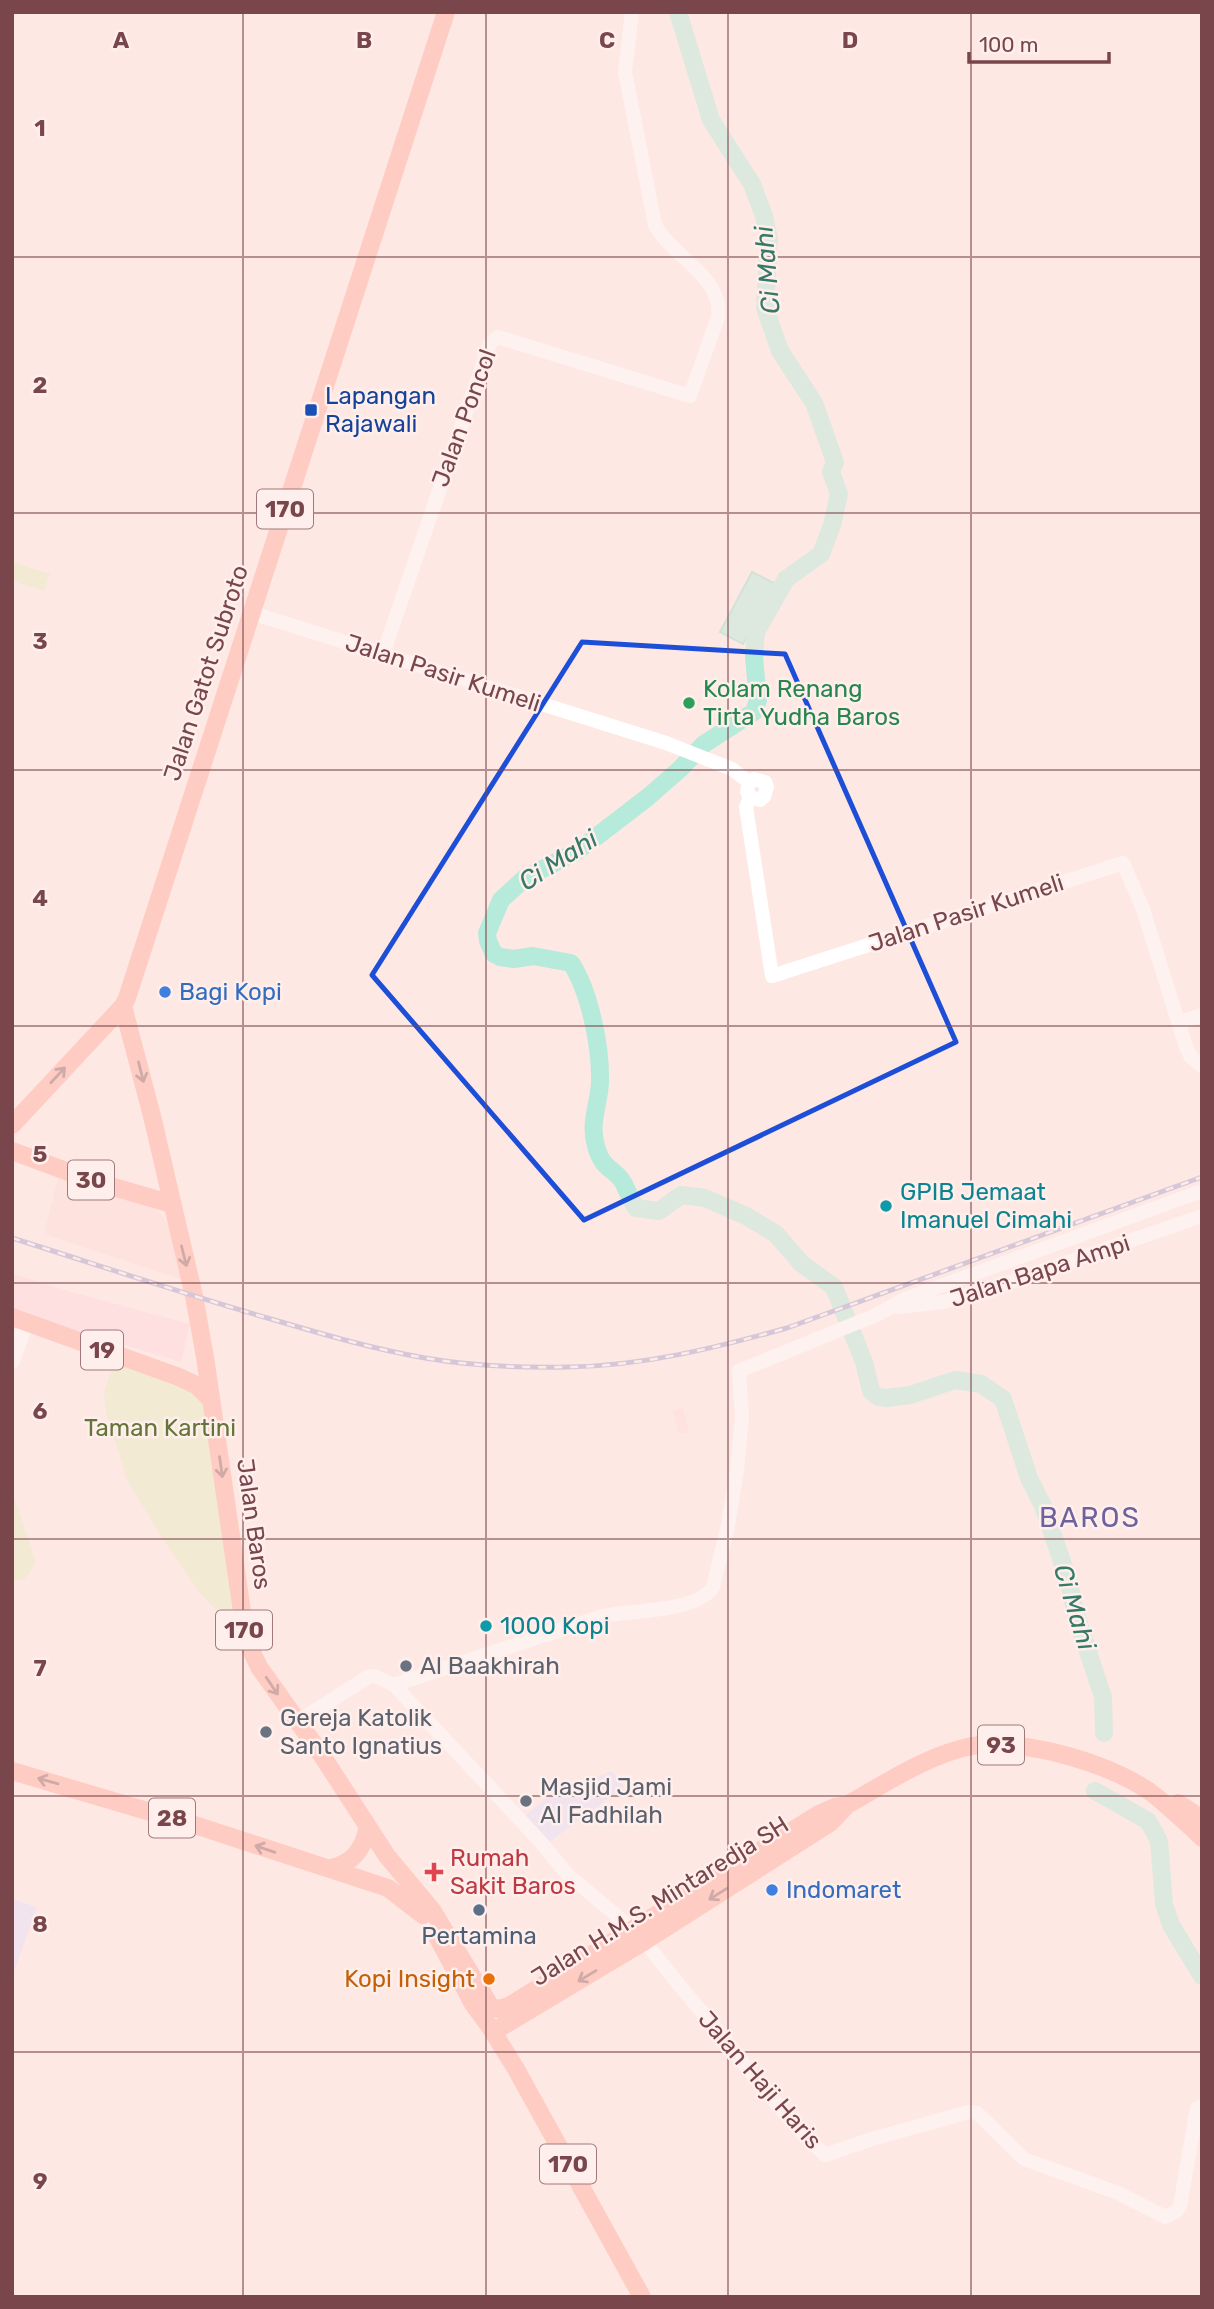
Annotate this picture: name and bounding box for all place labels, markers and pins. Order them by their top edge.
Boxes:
place label: Lapangan Rajawali [325,382,436,438]
marker: Lapangan Rajawali [303,402,319,418]
place label: Kolam Renang Tirta Yudha Baros [703,675,900,731]
marker: Kolam Renang Tirta Yudha Baros [681,695,697,711]
place label: Bagi Kopi [179,978,282,1006]
marker: Bagi Kopi [157,984,173,1000]
place label: GPIB Jemaat Imanuel Cimahi [900,1178,1072,1234]
marker: GPIB Jemaat Imanuel Cimahi [878,1198,894,1214]
place label: 1000 Kopi [500,1612,609,1640]
marker: 1000 Kopi [478,1618,494,1634]
place label: Al Baakhirah [420,1652,560,1680]
marker: Al Baakhirah [398,1658,414,1674]
place label: Gereja Katolik Santo Ignatius [280,1704,442,1760]
marker: Gereja Katolik Santo Ignatius [258,1724,274,1740]
place label: Masjid Jami Al Fadhilah [540,1773,672,1829]
marker: Masjid Jami Al Fadhilah [518,1793,534,1809]
place label: Rumah Sakit Baros [450,1844,576,1900]
marker: Rumah Sakit Baros [424,1862,444,1882]
place label: Indomaret [786,1876,901,1904]
marker: Indomaret [764,1882,780,1898]
marker: Pertamina [471,1902,487,1918]
place label: Pertamina [421,1922,537,1950]
place label: Kopi Insight [344,1965,475,1993]
marker: Kopi Insight [481,1971,497,1987]

